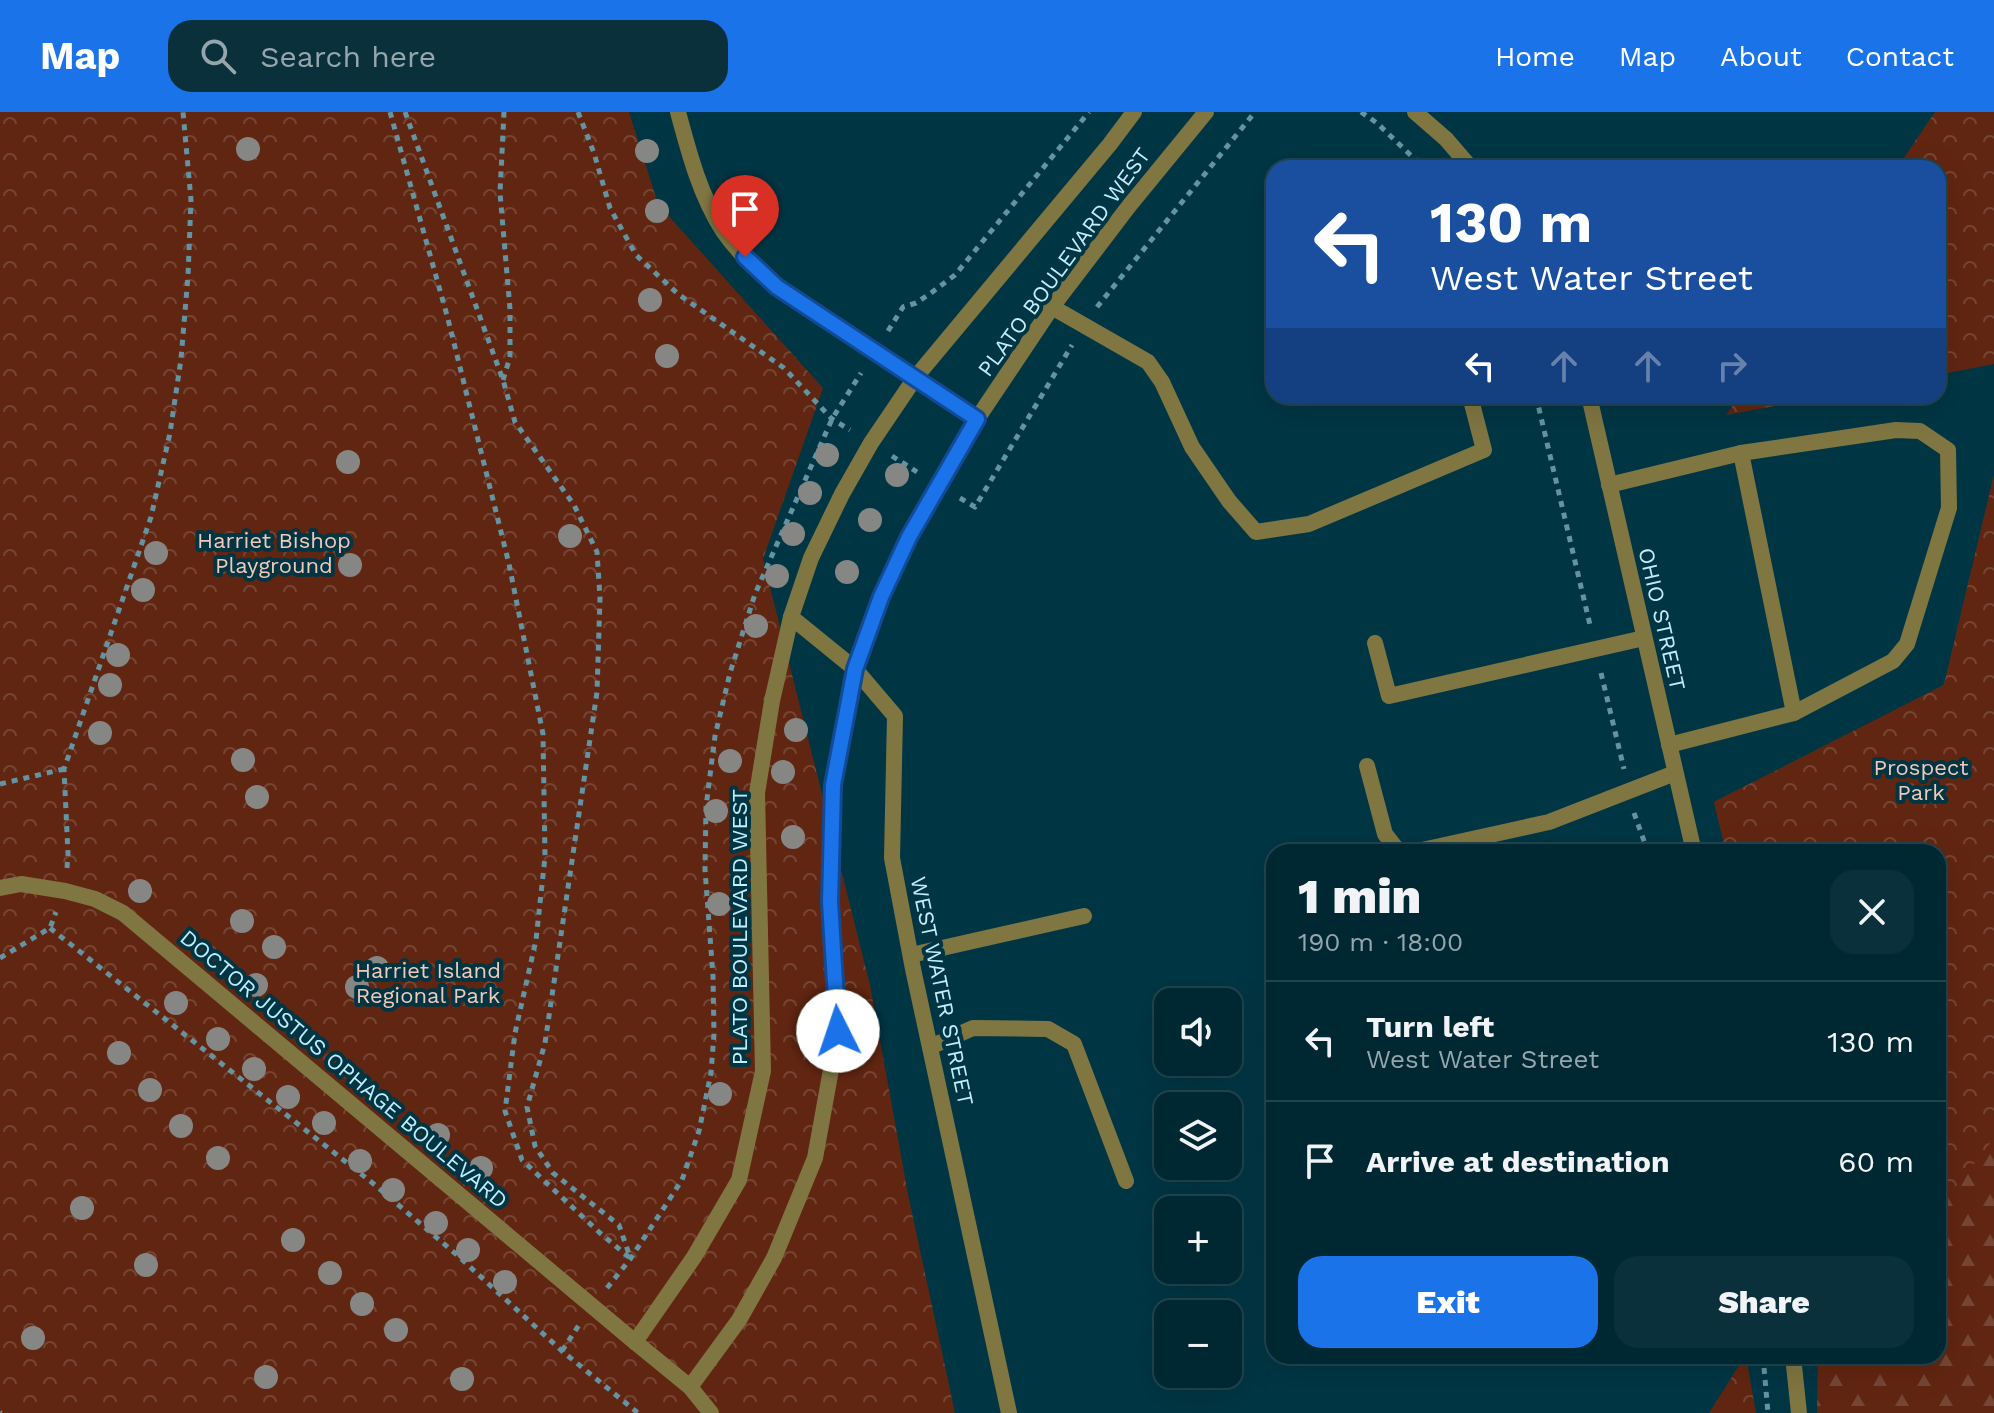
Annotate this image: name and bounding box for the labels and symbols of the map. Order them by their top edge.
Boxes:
street label: PLATO BOULEVARD WEST [973,143,1155,381]
pin [711,175,779,257]
park label: Harriet Bishop Playground [197,528,351,578]
street label: OHIO STREET [1633,545,1691,693]
park label: Prospect Park [1874,755,1968,805]
street label: PLATO BOULEVARD WEST [727,789,752,1065]
street label: WEST WATER STREET [906,874,978,1108]
street label: DOCTOR JUSTUS OPHAGE BOULEVARD [175,925,513,1213]
park label: Harriet Island Regional Park [355,958,501,1008]
position arrow [796,989,880,1073]

